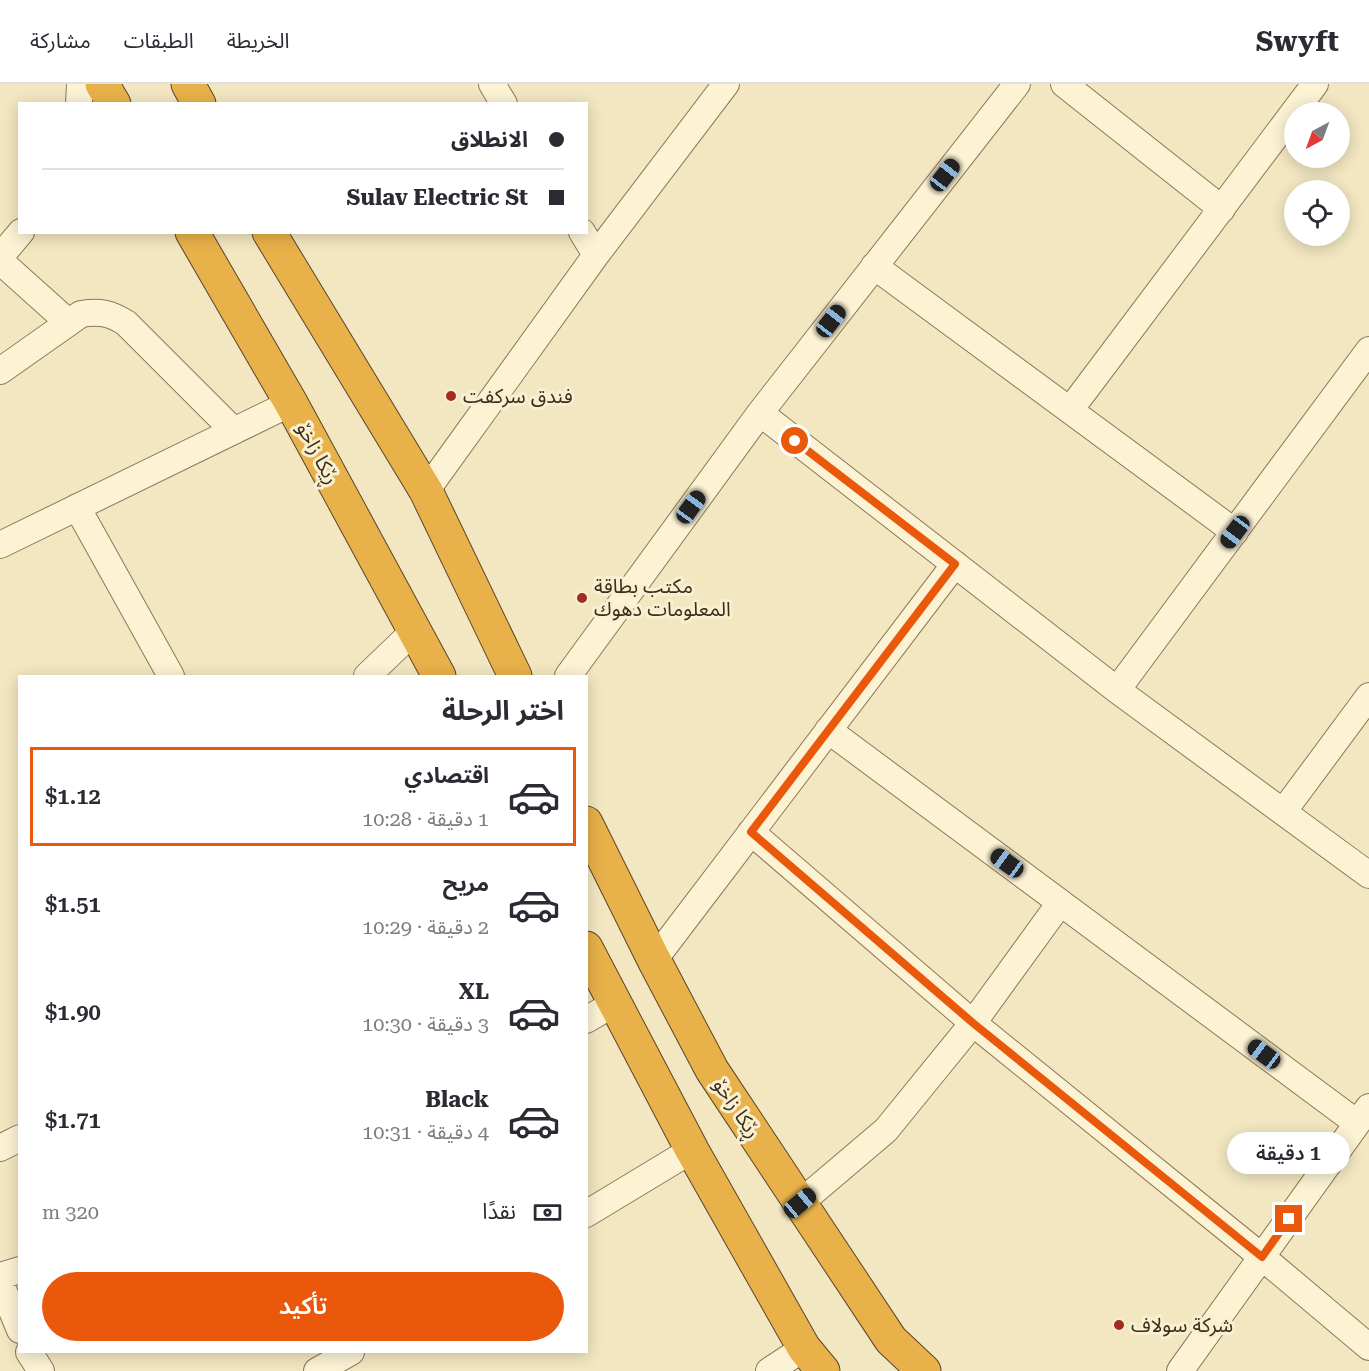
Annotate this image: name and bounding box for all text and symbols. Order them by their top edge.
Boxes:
text: Swyft [1256,25,1339,58]
text: مشاركة [30,29,91,53]
text: الطبقات [124,29,194,53]
text: الخريطة [227,29,290,53]
north arrow [1284,102,1350,168]
map controls [1284,102,1350,246]
text: الانطلاق [451,127,528,152]
car [927,155,963,195]
button: locate [1284,180,1350,246]
text: Sulav Electric St [347,185,528,210]
car [813,301,849,341]
place label: فندق سركفت [463,384,573,408]
marker: فندق سركفت [444,389,458,403]
street label: ڕێکا زاخۆ [287,418,344,491]
route start [781,427,808,454]
car [673,487,709,527]
car [1217,512,1253,552]
place label: مكتب بطاقة المعلومات دهوك [594,574,731,621]
marker: مكتب بطاقة المعلومات دهوك [575,591,589,605]
text: اختر الرحلة [442,695,564,727]
text: اقتصادي [404,763,489,788]
icon: car [507,770,561,824]
text: $1.12 [45,784,101,809]
text: 1 دقيقة · 10:28 [362,807,489,831]
car [987,845,1027,881]
text: مريح [443,871,489,896]
icon: car [507,878,561,932]
text: $1.51 [45,892,101,917]
text: 2 دقيقة · 10:29 [362,915,489,939]
text: XL [459,979,489,1004]
icon: car [507,986,561,1040]
text: $1.90 [45,1000,101,1025]
text: 3 دقيقة · 10:30 [362,1012,489,1036]
car [1244,1036,1284,1072]
street label: ڕێکا زاخۆ [704,1074,766,1145]
text: Black [425,1087,489,1112]
icon: car [507,1094,561,1148]
text: $1.71 [45,1108,101,1133]
text: 4 دقيقة · 10:31 [362,1120,489,1144]
callout: 1 دقيقة [1228,1132,1350,1174]
text: 1 دقيقة [1256,1141,1321,1165]
car [780,1185,820,1221]
icon: cash [531,1196,564,1229]
text: نقدًا [482,1199,516,1224]
text: 320 m [42,1200,99,1224]
route end [1275,1205,1302,1232]
button: تأكيد [42,1272,564,1341]
place label: شركة سولاف [1131,1313,1233,1337]
marker: شركة سولاف [1112,1318,1126,1332]

